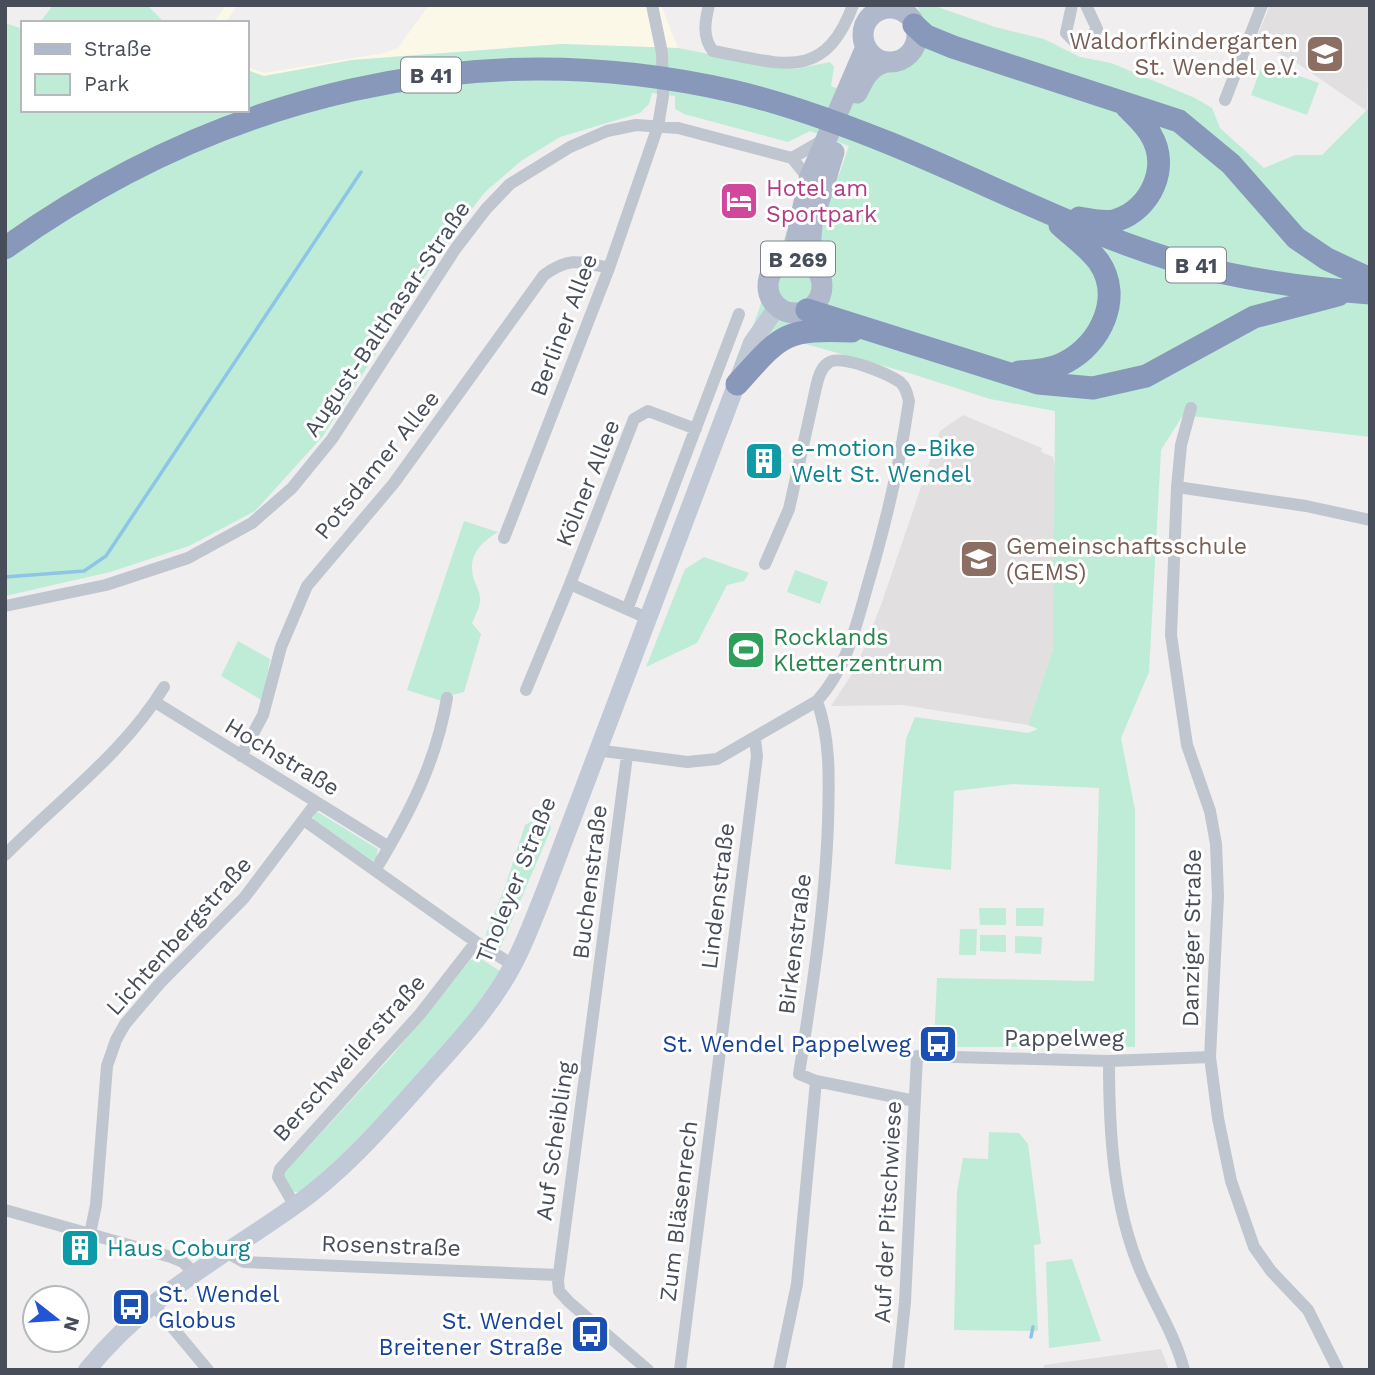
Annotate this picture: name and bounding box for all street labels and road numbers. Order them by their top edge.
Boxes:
road number: B 41 [401,57,461,92]
street label: August-Balthasar-Straße [298,196,476,442]
road number: B 269 [761,242,835,276]
road number: B 41 [1166,247,1226,282]
street label: Berliner Allee [525,250,603,400]
street label: Potsdamer Allee [309,385,445,545]
street label: Kölner Allee [550,416,626,550]
street label: Hochstraße [220,712,344,802]
street label: Tholeyer Straße [470,793,562,967]
street label: Buchenstraße [567,803,613,961]
street label: Lindenstraße [696,821,740,971]
street label: Danziger Straße [1177,849,1207,1027]
street label: Lichtenbergstraße [101,851,257,1021]
street label: Birkenstraße [773,872,817,1016]
street label: Berschweilerstraße [267,969,431,1147]
street label: Pappelweg [1004,1025,1125,1052]
street label: Auf Scheibling [530,1059,580,1222]
street label: Auf der Pitschwiese [869,1100,907,1324]
street label: Zum Bläsenrech [655,1119,703,1303]
street label: Rosenstraße [321,1230,461,1262]

